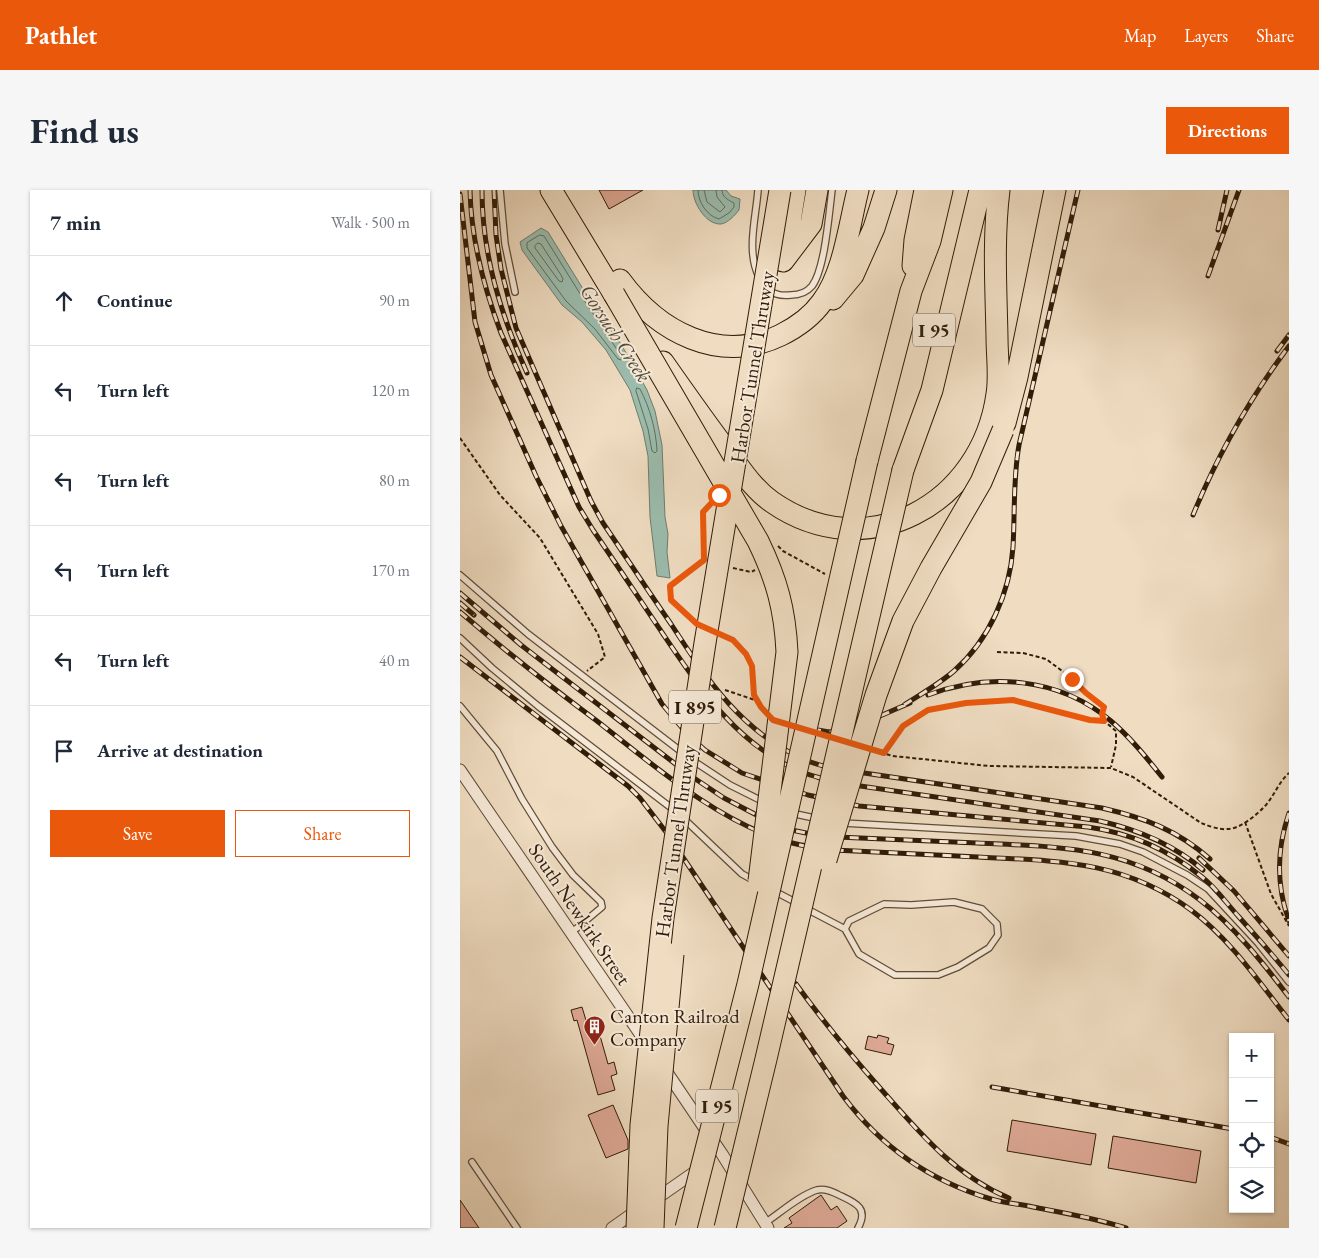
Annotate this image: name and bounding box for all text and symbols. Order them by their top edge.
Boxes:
text: Pathlet [25,20,97,51]
text: Map [1124,24,1156,47]
text: Layers [1184,24,1228,47]
text: Share [1256,24,1294,47]
button: Directions [1166,107,1289,154]
text: Find us [30,108,139,153]
text: 7 min [50,209,101,236]
text: Walk · 500 m [331,212,410,233]
street label: Harbor Tunnel Thruway [724,269,780,465]
water label: Gorsuch Creek [574,279,658,388]
icon: ahead [50,287,78,315]
text: Continue [97,288,172,313]
text: 90 m [379,290,410,311]
road number: I 95 [913,314,955,346]
icon: left [50,377,78,405]
text: Turn left [97,378,169,403]
text: 120 m [371,380,410,401]
icon: left [50,467,78,495]
text: Turn left [97,468,169,493]
text: 80 m [379,470,410,491]
route start [708,484,731,507]
icon: left [50,557,78,585]
text: Turn left [97,558,169,583]
text: 170 m [371,560,410,581]
icon: left [50,647,78,675]
text: Turn left [97,648,169,673]
text: 40 m [379,650,410,671]
route end [1061,668,1084,691]
road number: I 895 [669,691,721,724]
icon: arrive [50,737,78,765]
text: Arrive at destination [97,738,263,763]
street label: Harbor Tunnel Thruway [649,743,701,939]
button: Save [50,810,225,857]
button: Share [235,810,410,857]
street label: South Newkirk Street [523,838,638,991]
place label: Canton Railroad Company [610,1003,741,1052]
building icon: Canton Railroad Company [582,1015,606,1046]
map controls [1229,1033,1274,1213]
button: + [1229,1033,1274,1078]
button: − [1229,1078,1274,1123]
road number: I 95 [696,1089,738,1122]
button: locate [1229,1123,1274,1168]
button: layers [1229,1168,1274,1213]

